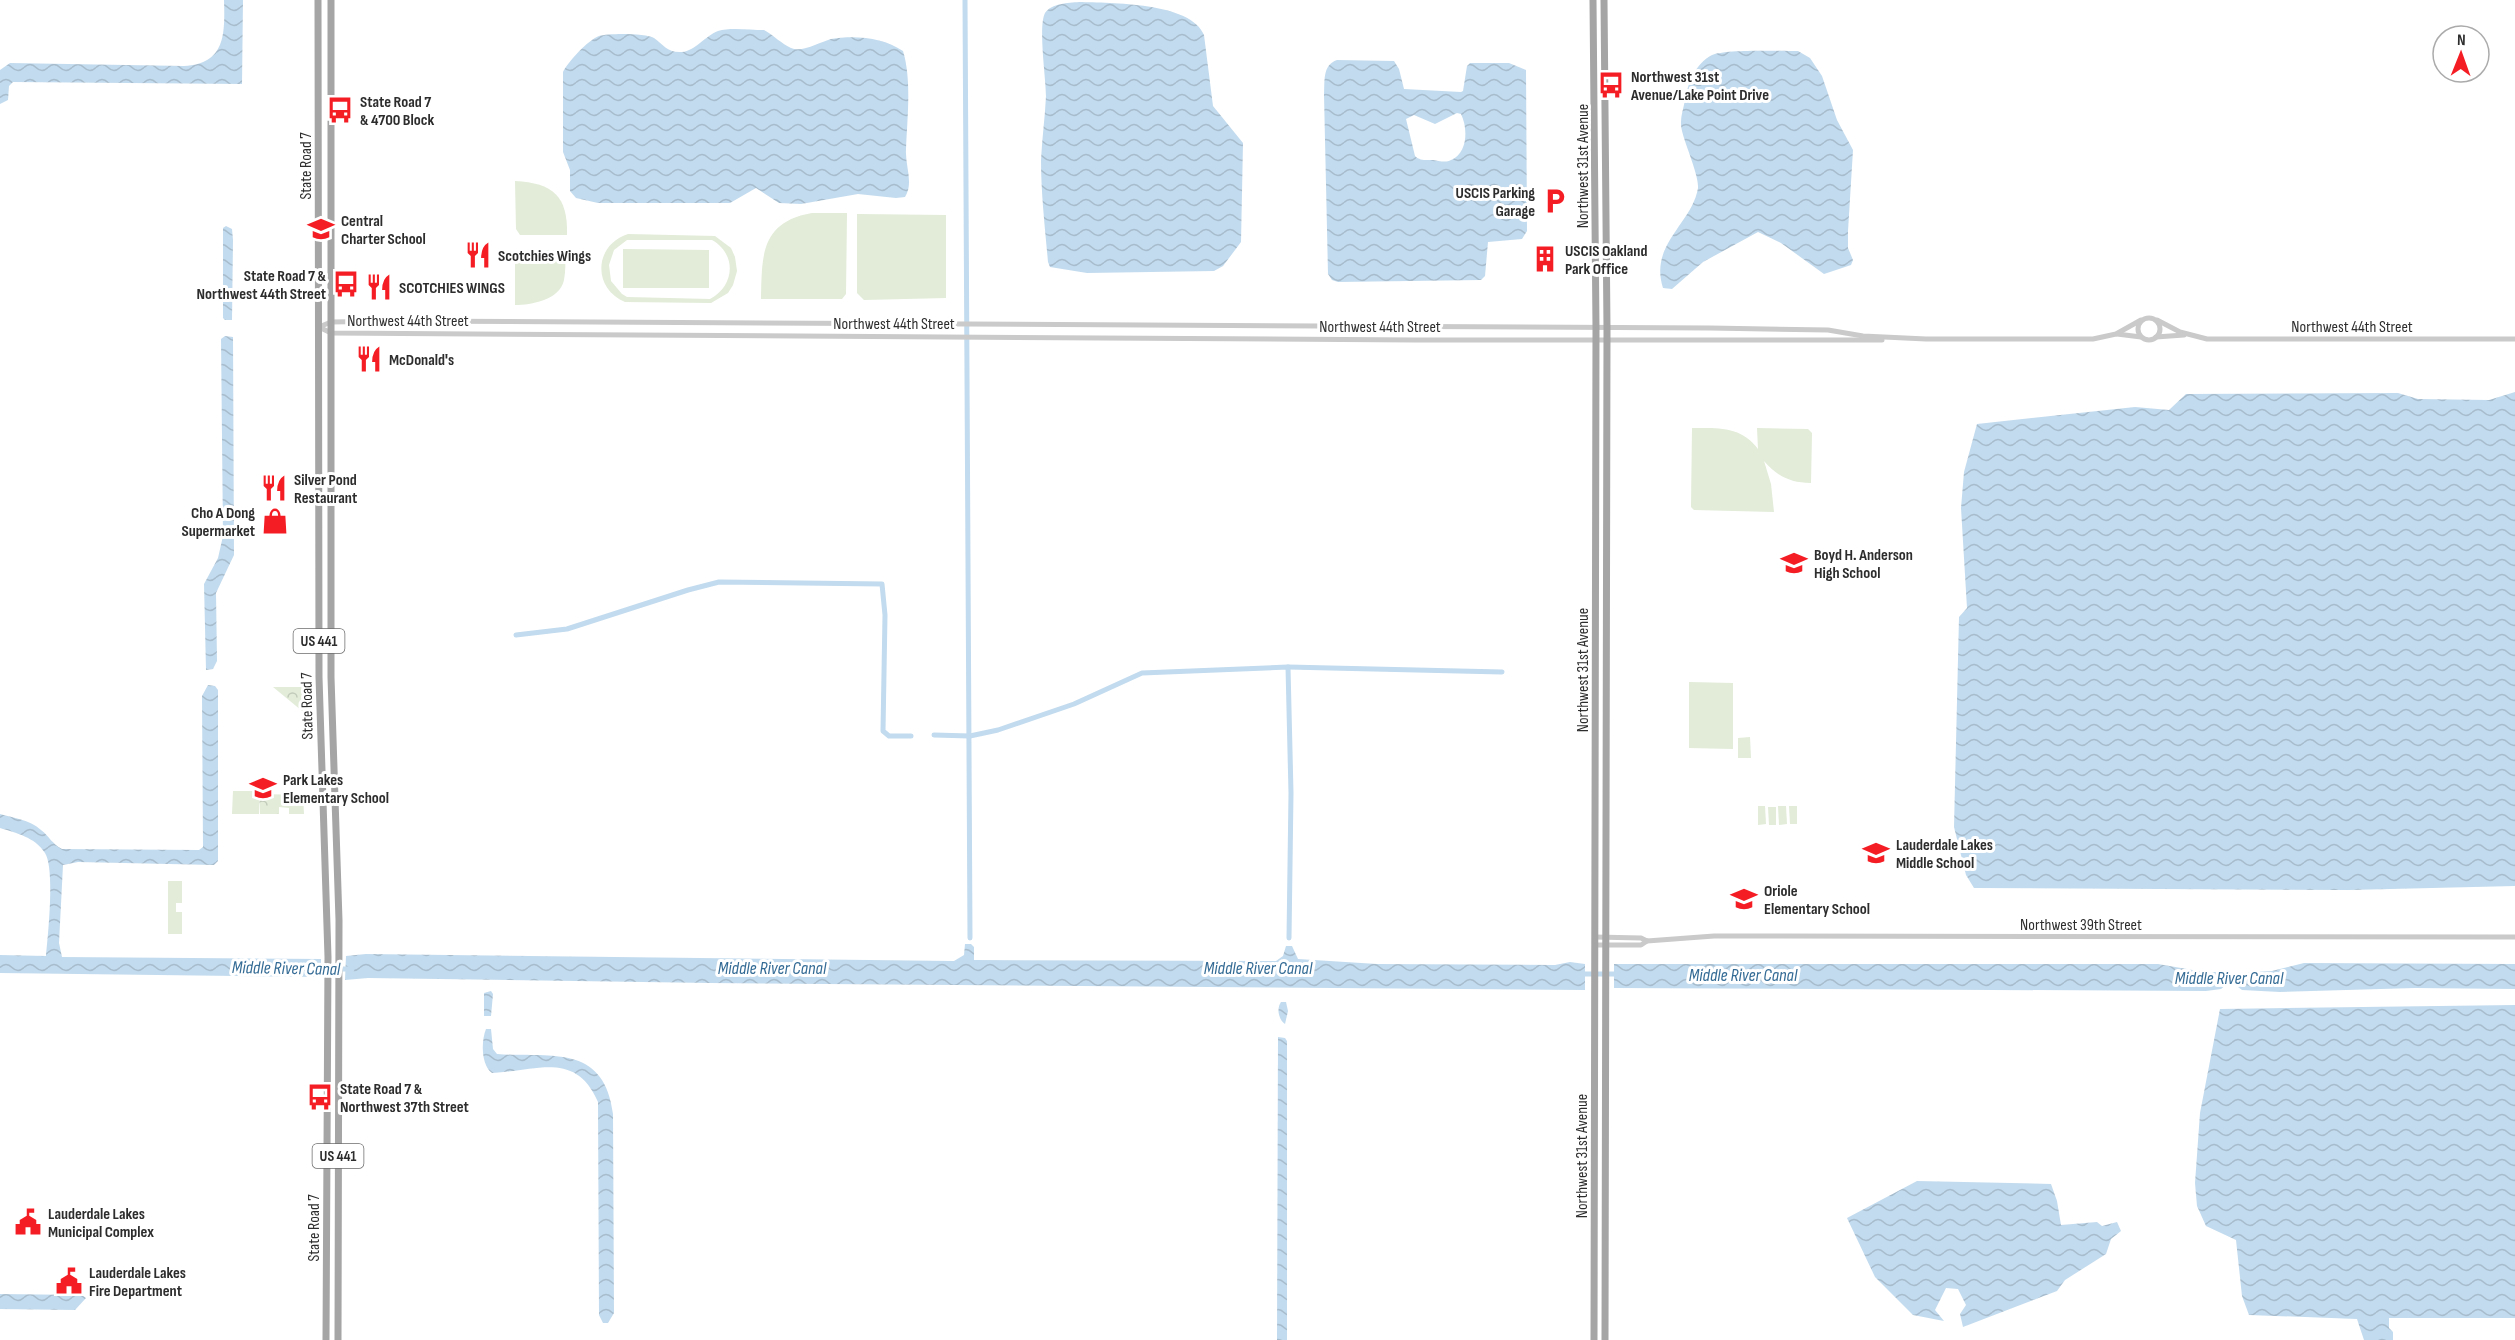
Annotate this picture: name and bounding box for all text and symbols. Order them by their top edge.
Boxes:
north arrow [2431,24,2491,84]
text: N [2457,31,2466,50]
place label: Northwest 31st Avenue/Lake Point Drive [1630,68,1769,105]
bus stop icon: Northwest 31st Avenue/Lake Point Drive [1596,70,1626,100]
place label: State Road 7 & 4700 Block [360,93,434,130]
bus stop icon: State Road 7 & 4700 Block [325,95,355,125]
street label: Northwest 31st Avenue [1574,104,1593,228]
street label: State Road 7 [297,132,316,200]
place label: USCIS Parking Garage [1456,184,1535,221]
parking icon: USCIS Parking Garage [1540,186,1570,216]
place label: Central Charter School [341,212,426,249]
school or university icon: Central Charter School [306,214,336,244]
restaurant icon: Scotchies Wings [463,240,493,270]
place label: USCIS Oakland Park Office [1565,242,1647,279]
building icon: USCIS Oakland Park Office [1530,244,1560,274]
place label: Scotchies Wings [498,247,591,266]
place label: State Road 7 & Northwest 44th Street [197,267,327,304]
bus stop icon: State Road 7 & Northwest 44th Street [331,269,361,299]
restaurant icon: SCOTCHIES WINGS [364,272,394,302]
place label: SCOTCHIES WINGS [399,279,505,298]
street label: Northwest 44th Street [347,312,469,331]
street label: Northwest 44th Street [833,315,955,334]
street label: Northwest 44th Street [1319,318,1441,337]
street label: Northwest 44th Street [2291,318,2413,337]
restaurant icon: McDonald's [354,344,384,374]
place label: McDonald's [389,351,454,370]
place label: Silver Pond Restaurant [294,471,357,508]
restaurant icon: Silver Pond Restaurant [259,473,289,503]
place label: Cho A Dong Supermarket [181,504,255,541]
shop icon: Cho A Dong Supermarket [260,506,290,536]
place label: Boyd H. Anderson High School [1814,546,1913,583]
school or university icon: Boyd H. Anderson High School [1779,548,1809,578]
street label: Northwest 31st Avenue [1574,608,1593,732]
road number: US 441 [294,629,344,653]
street label: State Road 7 [297,672,318,740]
place label: Park Lakes Elementary School [283,771,389,808]
school or university icon: Park Lakes Elementary School [248,773,278,803]
place label: Lauderdale Lakes Middle School [1896,836,1993,873]
school or university icon: Lauderdale Lakes Middle School [1861,838,1891,868]
place label: Oriole Elementary School [1764,882,1870,919]
school or university icon: Oriole Elementary School [1729,884,1759,914]
street label: Northwest 39th Street [2020,916,2142,935]
water label: Middle River Canal [232,957,341,980]
water label: Middle River Canal [718,958,827,979]
water label: Middle River Canal [1204,958,1313,979]
water label: Middle River Canal [1689,965,1798,986]
water label: Middle River Canal [2175,968,2284,989]
place label: State Road 7 & Northwest 37th Street [340,1080,469,1117]
bus stop icon: State Road 7 & Northwest 37th Street [305,1082,335,1112]
street label: Northwest 31st Avenue [1573,1094,1592,1218]
road number: US 441 [312,1144,364,1168]
street label: State Road 7 [305,1194,324,1262]
place label: Lauderdale Lakes Municipal Complex [48,1205,154,1242]
public building icon: Lauderdale Lakes Municipal Complex [13,1207,43,1237]
place label: Lauderdale Lakes Fire Department [89,1264,186,1301]
public building icon: Lauderdale Lakes Fire Department [54,1266,84,1296]

